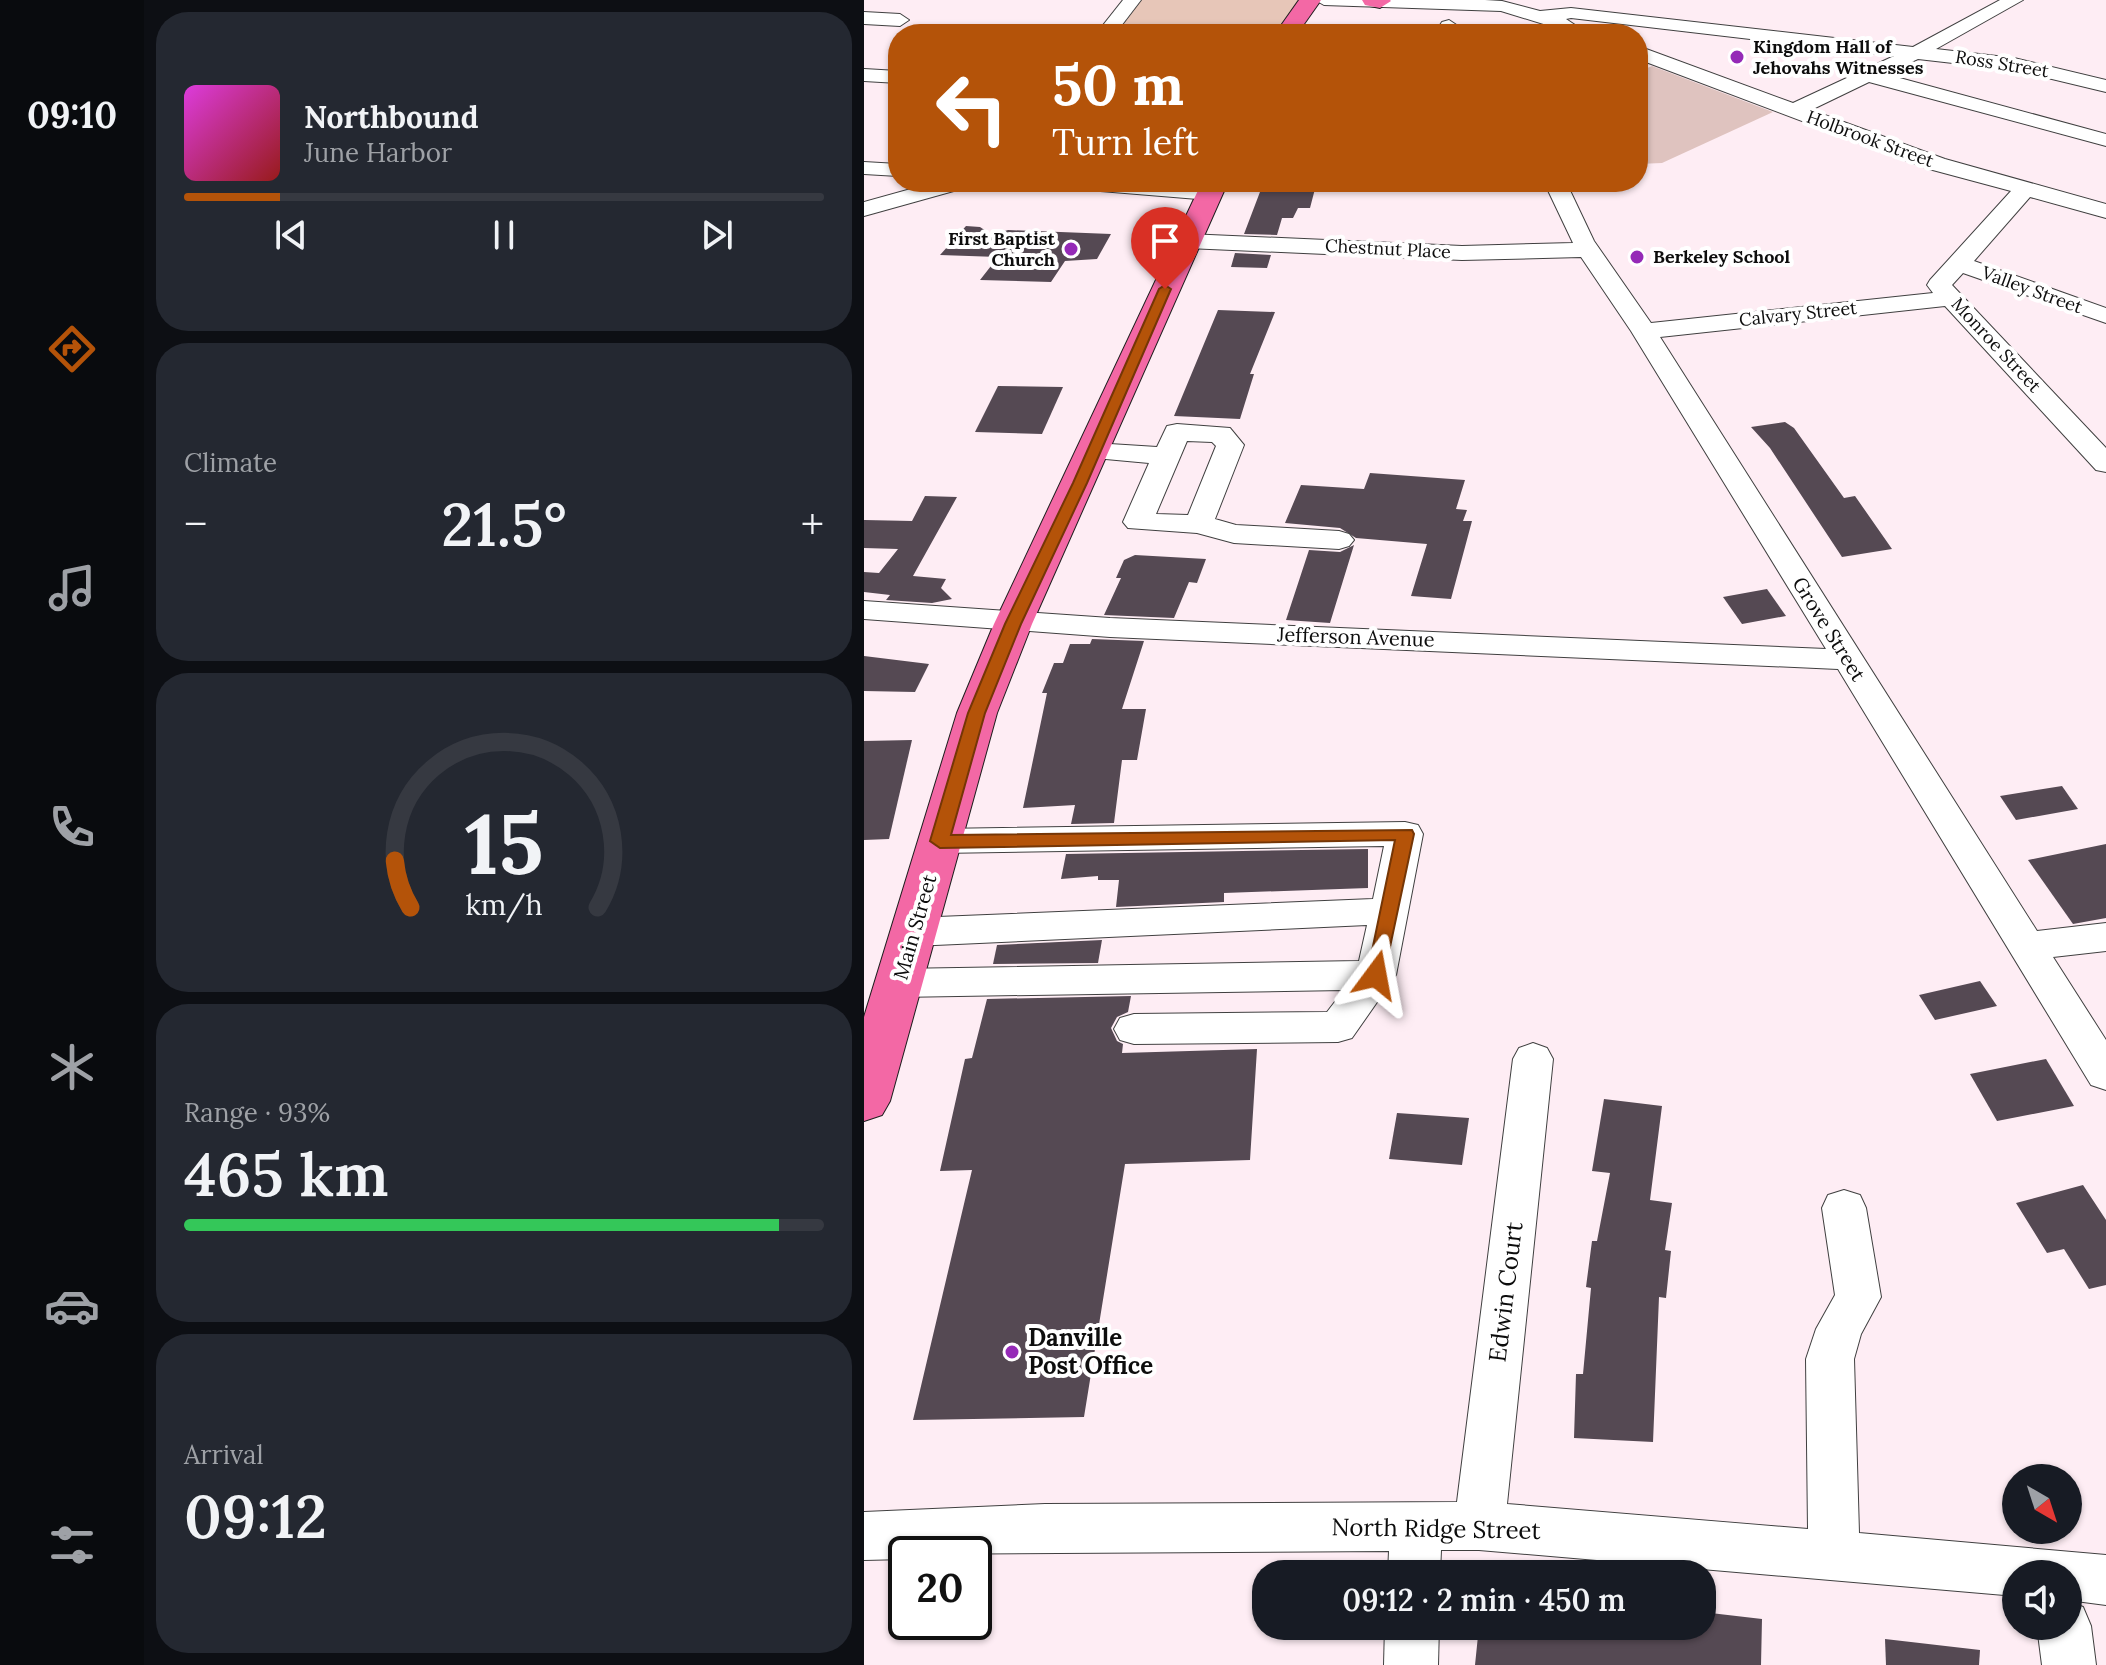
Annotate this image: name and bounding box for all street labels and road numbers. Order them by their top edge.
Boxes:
street label: Ross Street [1954,45,2050,82]
street label: Holbrook Street [1803,105,1937,172]
street label: Chestnut Place [1324,234,1452,263]
street label: Valley Street [1978,260,2086,318]
street label: Monroe Street [1946,292,2046,397]
street label: Calvary Street [1738,296,1858,331]
street label: Grove Street [1788,572,1871,686]
street label: Jefferson Avenue [1276,621,1435,652]
street label: Main Street [888,871,942,982]
street label: Edwin Court [1482,1219,1530,1364]
street label: North Ridge Street [1331,1511,1542,1546]

